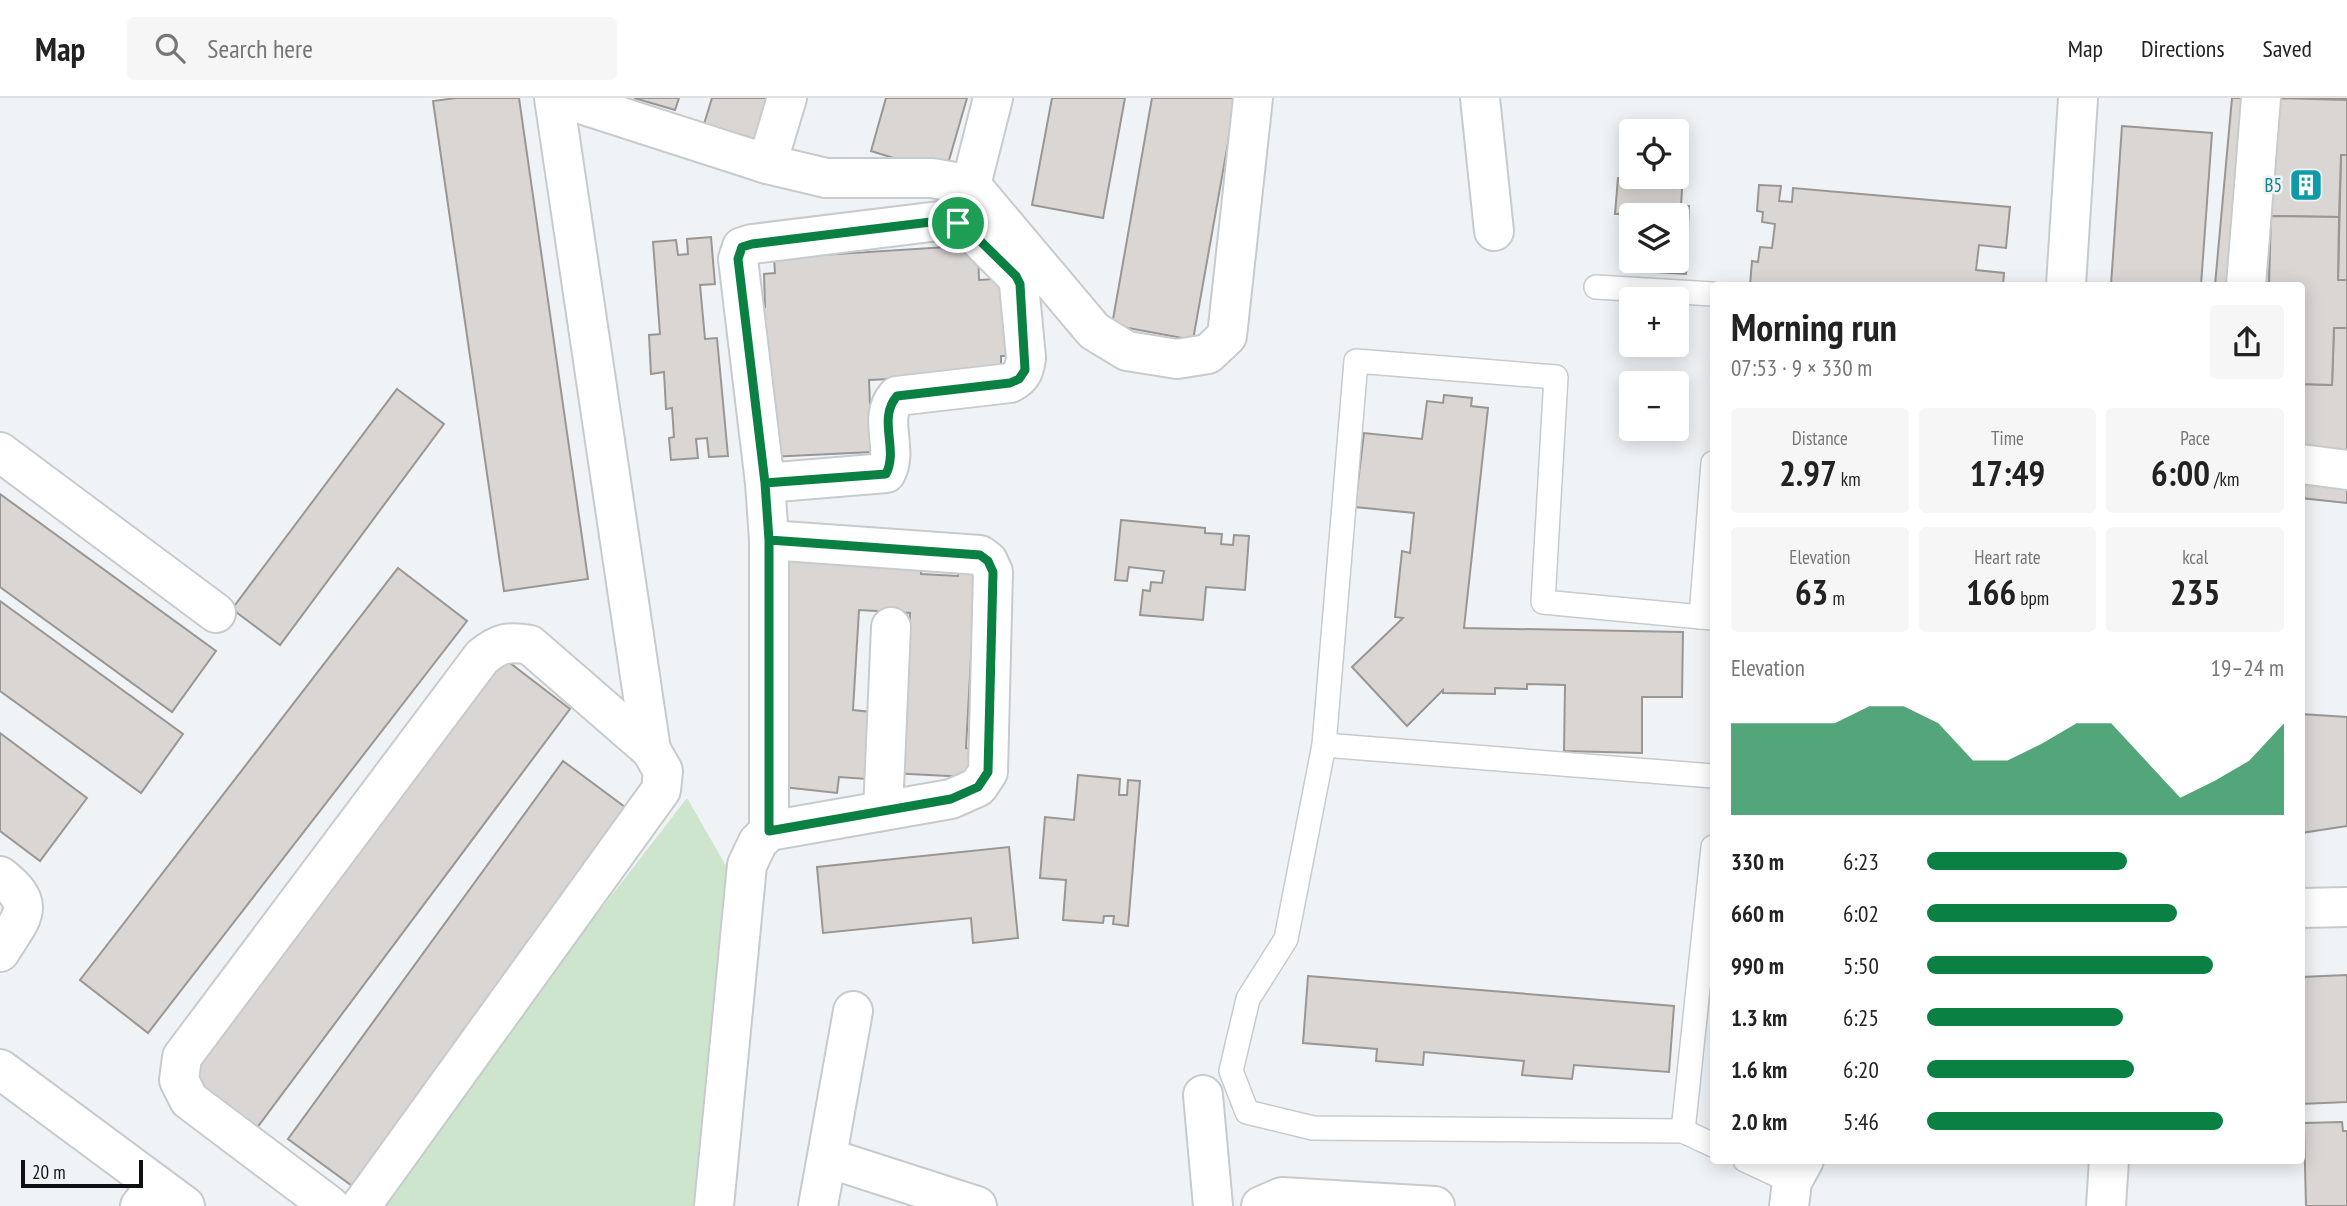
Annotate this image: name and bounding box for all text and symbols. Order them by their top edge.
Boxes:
search box [127,17,617,80]
text: Map [35,27,85,70]
icon: search [151,29,189,67]
text: Search here [207,32,313,65]
text: Map [2068,33,2103,64]
text: Directions [2141,33,2225,64]
text: Saved [2263,33,2312,64]
map controls [1619,119,1689,441]
button: locate [1619,119,1689,189]
building icon: B5 [2287,166,2325,204]
place label: B5 [2265,173,2282,197]
pin [928,193,988,253]
button: layers [1619,203,1689,273]
icon: arrive [939,204,977,242]
button: + [1619,287,1689,357]
text: Morning run [1731,302,1897,351]
button: share [2210,305,2284,379]
text: 07:53 · 9 × 330 m [1731,353,1872,382]
button: − [1619,371,1689,441]
text: Distance [1792,426,1848,450]
text: Time [1991,426,2024,450]
text: Pace [2180,426,2210,450]
text: 2.97 [1779,450,1837,496]
text: 17:49 [1970,450,2045,496]
text: 6:00 [2151,450,2210,496]
text: km [1837,467,1861,491]
text: /km [2210,467,2239,491]
text: Elevation [1789,545,1850,569]
text: Heart rate [1974,545,2041,569]
text: kcal [2182,545,2208,569]
text: 63 [1795,569,1828,615]
text: 166 [1966,569,2016,615]
text: 235 [2170,569,2220,615]
text: m [1828,586,1845,610]
text: bpm [2016,586,2049,610]
text: Elevation [1731,653,1805,682]
text: 19–24 m [2211,653,2284,682]
text: 330 m [1731,847,1784,876]
text: 6:23 [1843,847,1879,876]
text: 660 m [1731,899,1784,928]
text: 6:02 [1843,899,1879,928]
text: 990 m [1731,951,1784,980]
text: 5:50 [1843,951,1879,980]
text: 1.3 km [1731,1003,1787,1032]
text: 6:25 [1843,1003,1879,1032]
text: 1.6 km [1731,1055,1787,1084]
text: 6:20 [1843,1055,1879,1084]
text: 2.0 km [1731,1107,1787,1136]
text: 5:46 [1843,1107,1879,1136]
scale bar [21,1157,144,1189]
text: 20 m [32,1160,66,1184]

